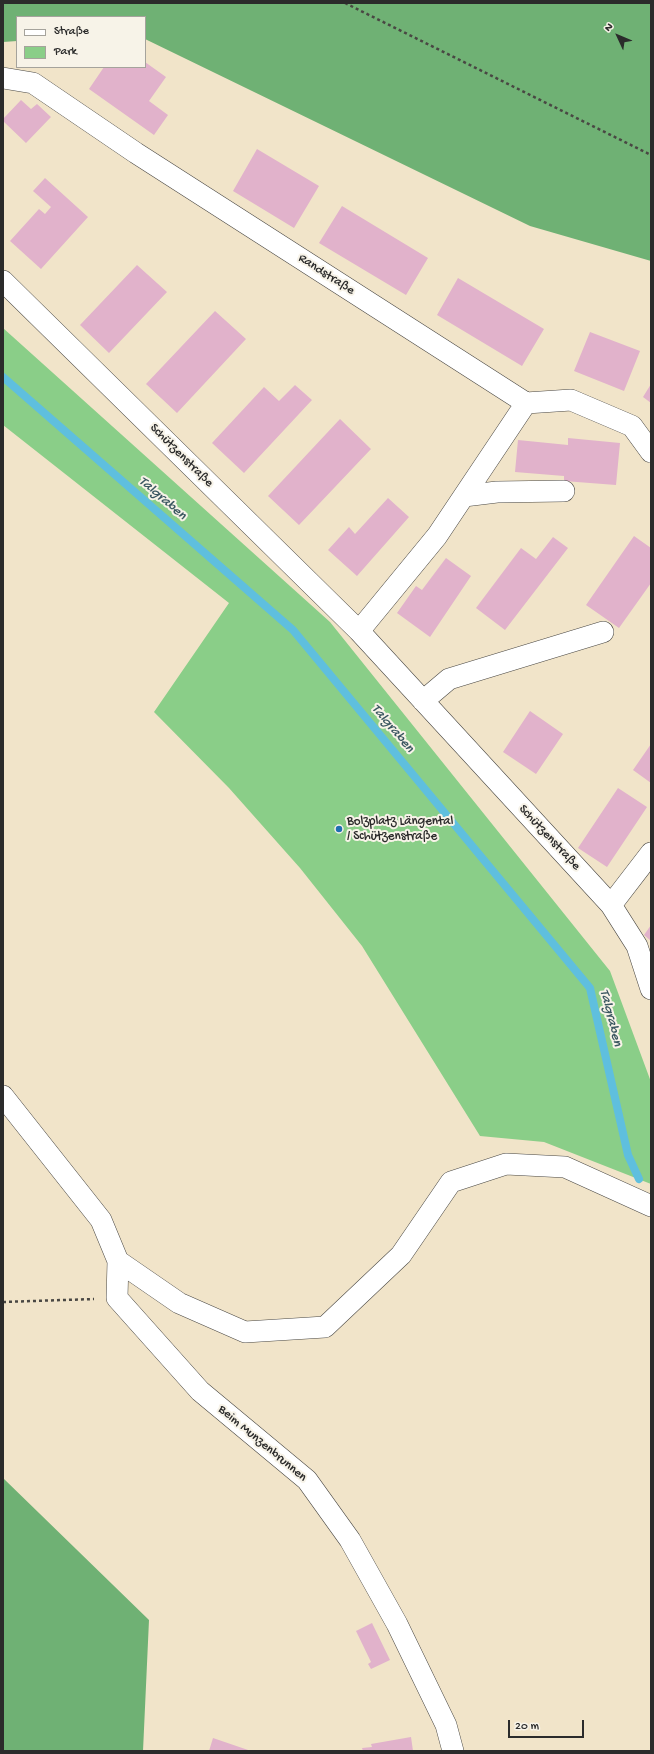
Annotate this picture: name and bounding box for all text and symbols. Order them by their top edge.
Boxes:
legend [16,16,146,68]
north arrow [598,16,638,56]
text: N [603,21,616,34]
text: Straße [54,25,89,39]
text: Park [54,45,77,59]
street label: Randstraße [295,251,357,299]
street label: Schützenstraße [146,421,216,491]
water label: Talgraben [135,474,189,524]
water label: Talgraben [367,701,417,757]
street label: Schützenstraße [515,802,583,874]
place label: Bolzplatz Längental / Schützenstraße [347,814,453,845]
marker: Bolzplatz Längental / Schützenstraße [334,824,344,834]
water label: Talgraben [595,988,625,1048]
street label: Beim Munzenbrunnen [214,1402,310,1486]
scale bar [510,1712,586,1738]
text: 20 m [515,1720,539,1734]

